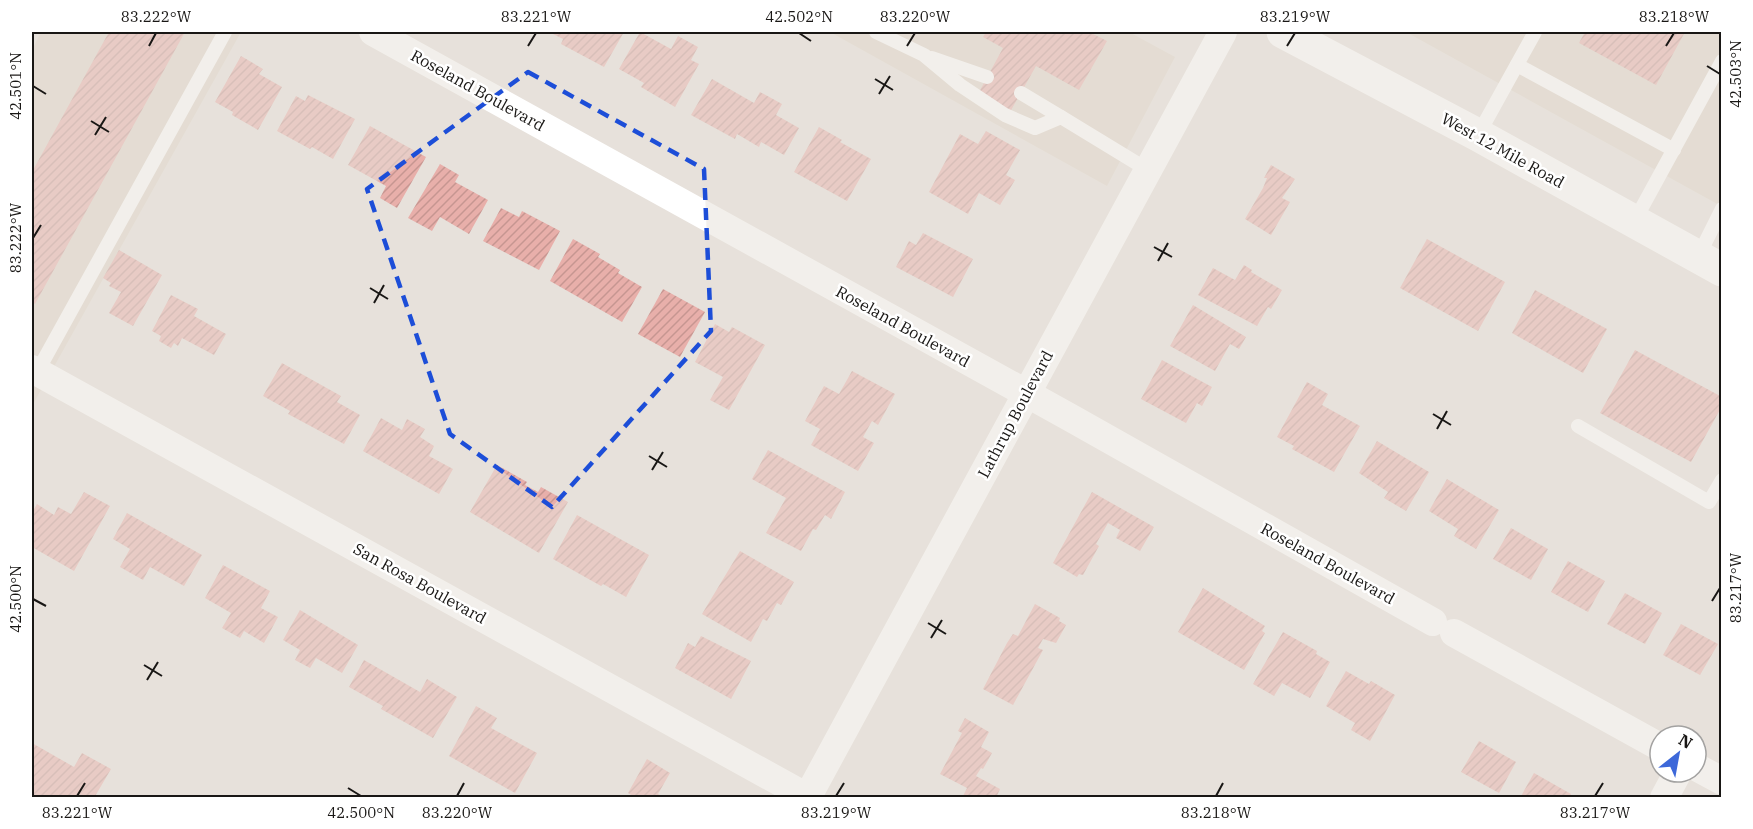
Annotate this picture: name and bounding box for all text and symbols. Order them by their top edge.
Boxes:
text: 83.222°W [121,7,192,26]
text: 83.221°W [501,7,572,26]
text: 42.502°N [765,7,833,26]
text: 83.220°W [880,7,951,26]
text: 83.219°W [1260,7,1331,26]
text: 83.218°W [1639,7,1710,26]
text: 42.503°N [1726,40,1745,108]
street label: Roseland Boulevard [408,45,549,135]
text: 42.501°N [6,52,25,120]
street label: West 12 Mile Road [1438,108,1568,192]
text: 83.222°W [6,202,25,273]
street label: Roseland Boulevard [833,281,974,371]
street label: Lathrup Boulevard [973,347,1057,481]
street label: Roseland Boulevard [1258,518,1399,608]
street label: San Rosa Boulevard [350,538,490,628]
text: 83.217°W [1726,552,1745,623]
text: 42.500°N [6,565,25,633]
north arrow [1648,724,1708,784]
text: N [1675,729,1696,753]
text: 83.221°W [42,803,113,822]
text: 42.500°N [327,803,395,822]
text: 83.220°W [422,803,493,822]
text: 83.219°W [801,803,872,822]
text: 83.218°W [1181,803,1252,822]
text: 83.217°W [1560,803,1631,822]

